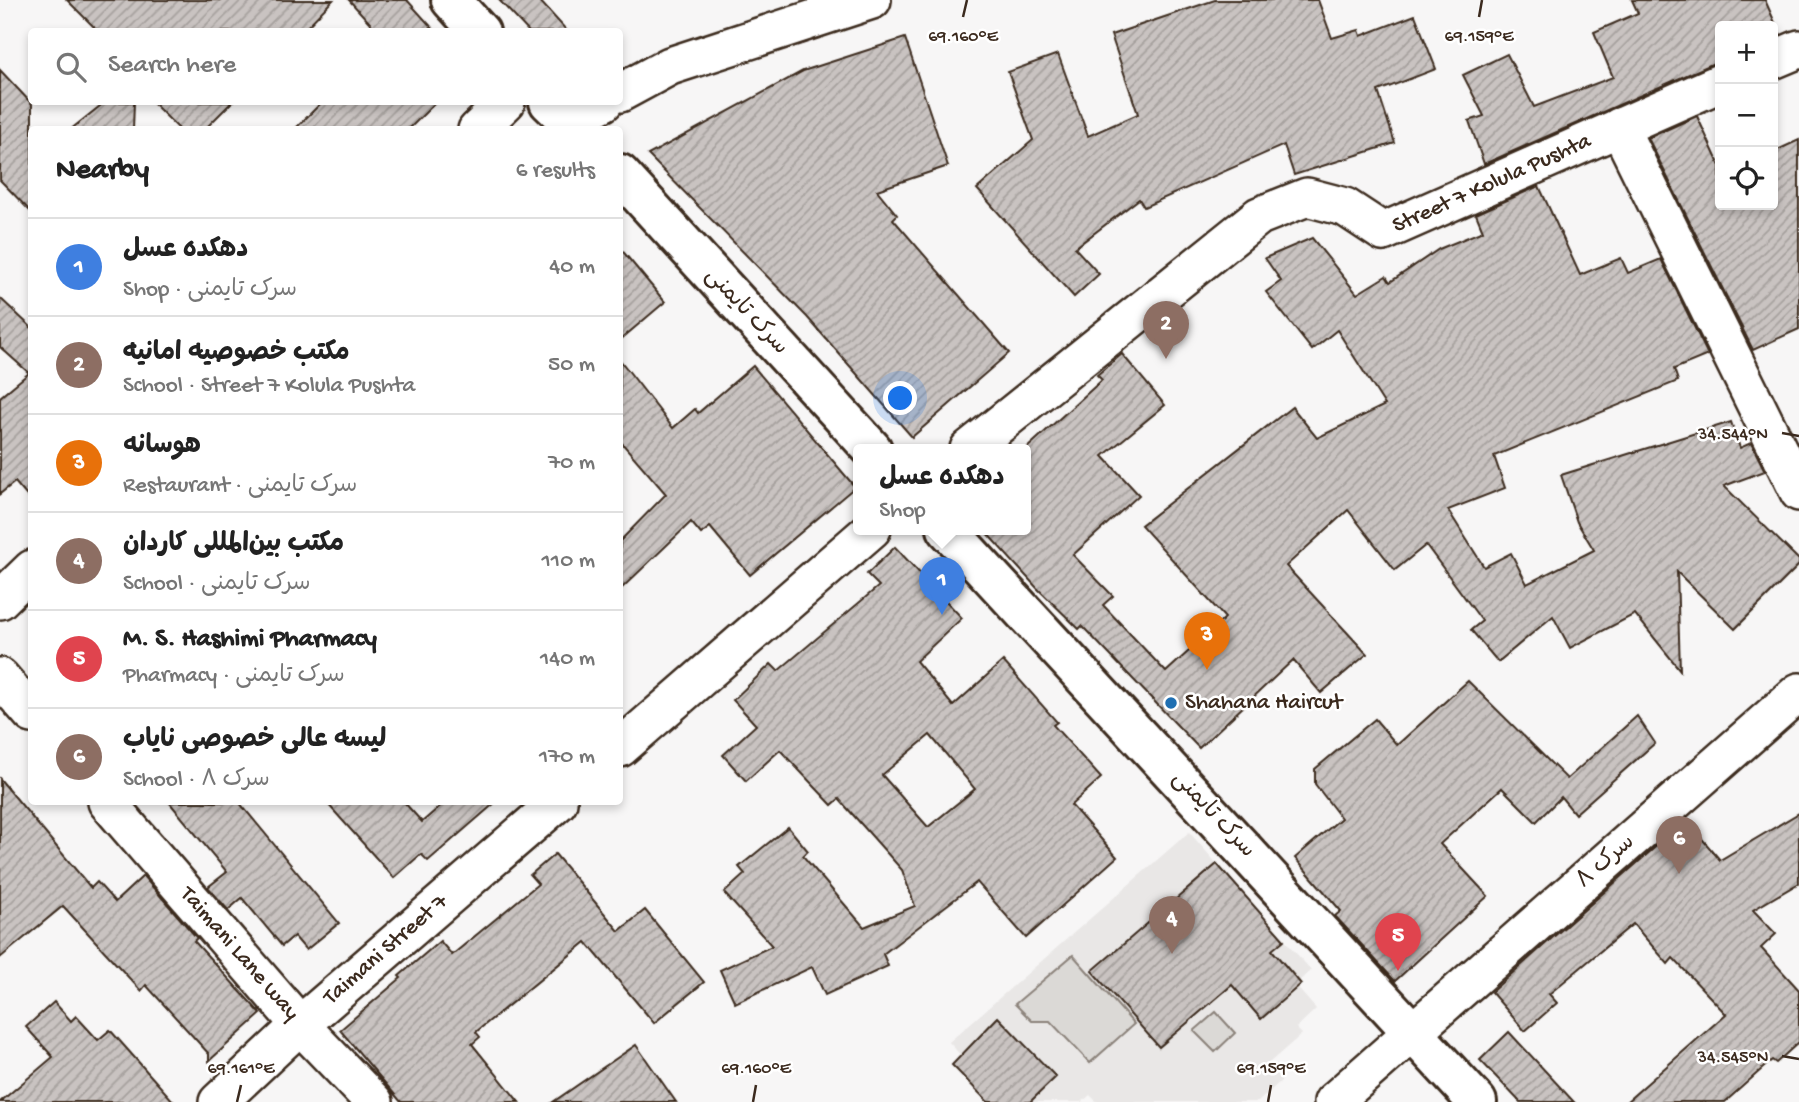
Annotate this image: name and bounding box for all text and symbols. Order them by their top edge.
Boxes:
map controls [1715,21,1778,210]
button: + [1715,21,1778,84]
text: 69.160°E [928,27,999,48]
text: 69.159°E [1445,27,1514,48]
search box [28,28,623,105]
icon: search [52,48,90,86]
text: Search here [108,51,236,82]
button: − [1715,84,1778,147]
street label: Street 7 Kolula Pushta [1389,128,1597,240]
button: locate [1715,147,1778,210]
text: Nearby [56,154,149,189]
text: 6 results [516,158,595,185]
text: دهکده عسل [123,236,248,267]
text: 1 [74,254,84,281]
text: 40 m [549,254,595,281]
street label: سرک تایمنی [699,263,793,361]
text: Shop · سرک تایمنی [123,277,297,304]
pin: 2 [1143,301,1189,359]
text: مکتب خصوصیه امانیه [123,339,350,370]
text: 2 [73,352,85,379]
text: 50 m [548,352,595,379]
text: School · Street 7 Kolula Pushta [123,373,415,400]
your location [883,381,917,415]
text: 34.544°N [1697,425,1768,446]
text: هوسانه [123,432,201,463]
popup [853,444,1031,535]
text: 3 [73,450,85,477]
text: 70 m [548,450,595,477]
text: دهکده عسل [879,464,1005,495]
text: Restaurant · سرک تایمنی [123,473,357,500]
text: Shop [879,498,926,525]
text: مکتب بین‌المللی کاردان [123,530,344,561]
text: 4 [74,548,84,575]
text: 110 m [542,548,595,575]
pin: 1 [919,557,965,615]
text: School · سرک تایمنی [123,571,310,598]
pin: 3 [1184,612,1230,670]
text: M. S. Hashimi Pharmacy [123,625,377,656]
text: 5 [73,646,85,673]
text: 140 m [540,646,595,673]
text: Pharmacy · سرک تایمنی [123,663,345,690]
place label: Shahana Haircut [1185,690,1344,717]
marker: Shahana Haircut [1163,695,1179,711]
text: لیسه عالی خصوصی نایاب [123,726,386,757]
text: 6 [73,744,85,771]
text: 170 m [539,744,595,771]
street label: سرک تایمنی [1166,766,1260,864]
text: School · سرک ۸ [123,767,270,794]
pin: 6 [1656,816,1702,874]
street label: سرک ۸ [1571,829,1641,895]
street label: Taimani Lane way [172,880,304,1026]
street label: Taimani Street 7 [317,888,454,1013]
pin: 4 [1149,896,1195,954]
pin: 5 [1375,913,1421,971]
text: 34.545°N [1697,1048,1768,1069]
text: 69.161°E [208,1059,275,1080]
text: 69.160°E [721,1059,792,1080]
text: 69.159°E [1237,1059,1306,1080]

